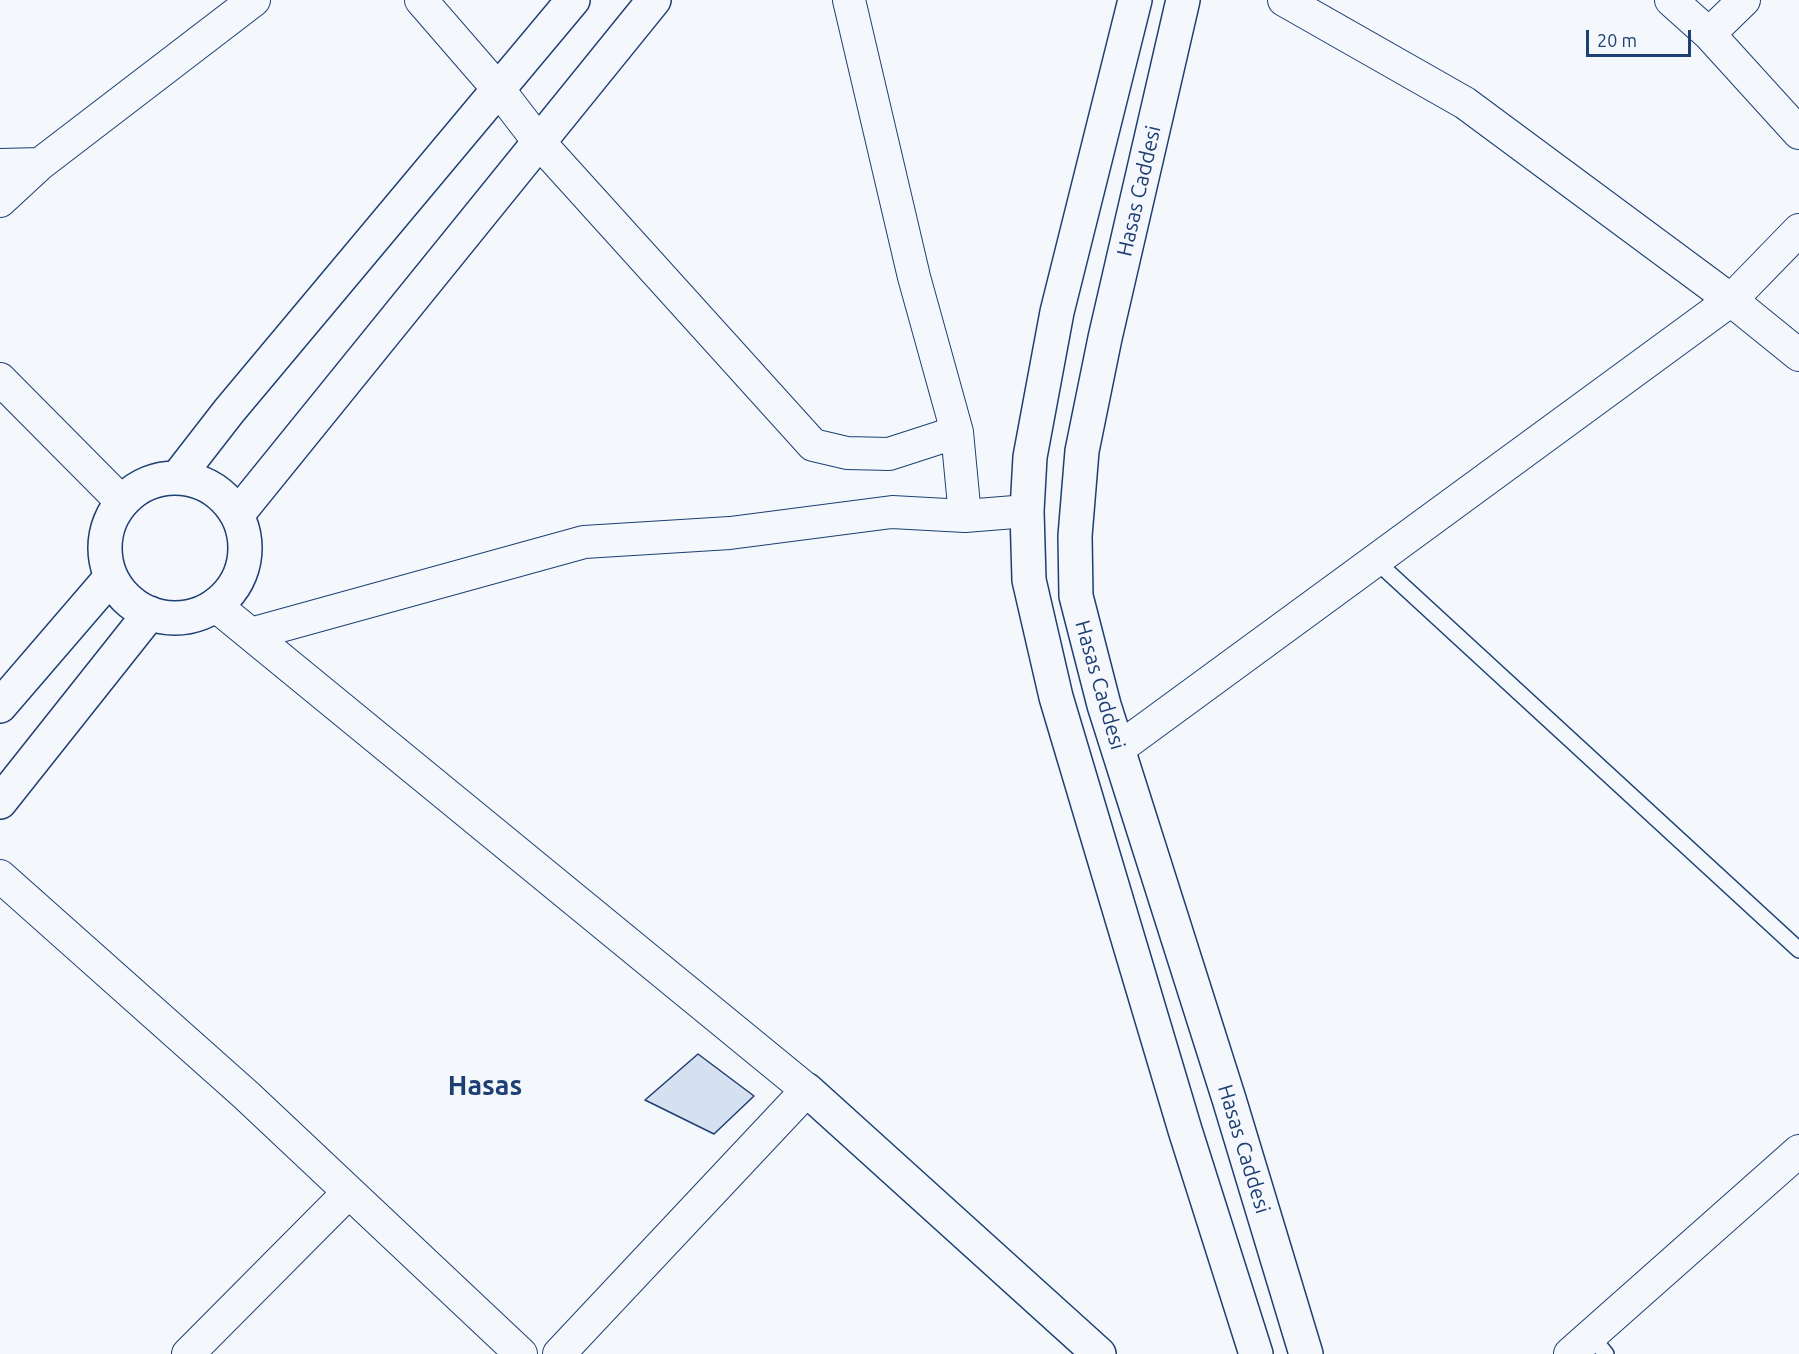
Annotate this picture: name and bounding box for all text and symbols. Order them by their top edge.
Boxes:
scale bar [1589,18,1694,56]
text: 20 m [1597,30,1637,50]
street label: Hasas Caddesi [1112,123,1166,259]
street label: Hasas Caddesi [1070,617,1130,753]
district label: Hasas [448,1070,522,1102]
street label: Hasas Caddesi [1212,1082,1276,1216]

